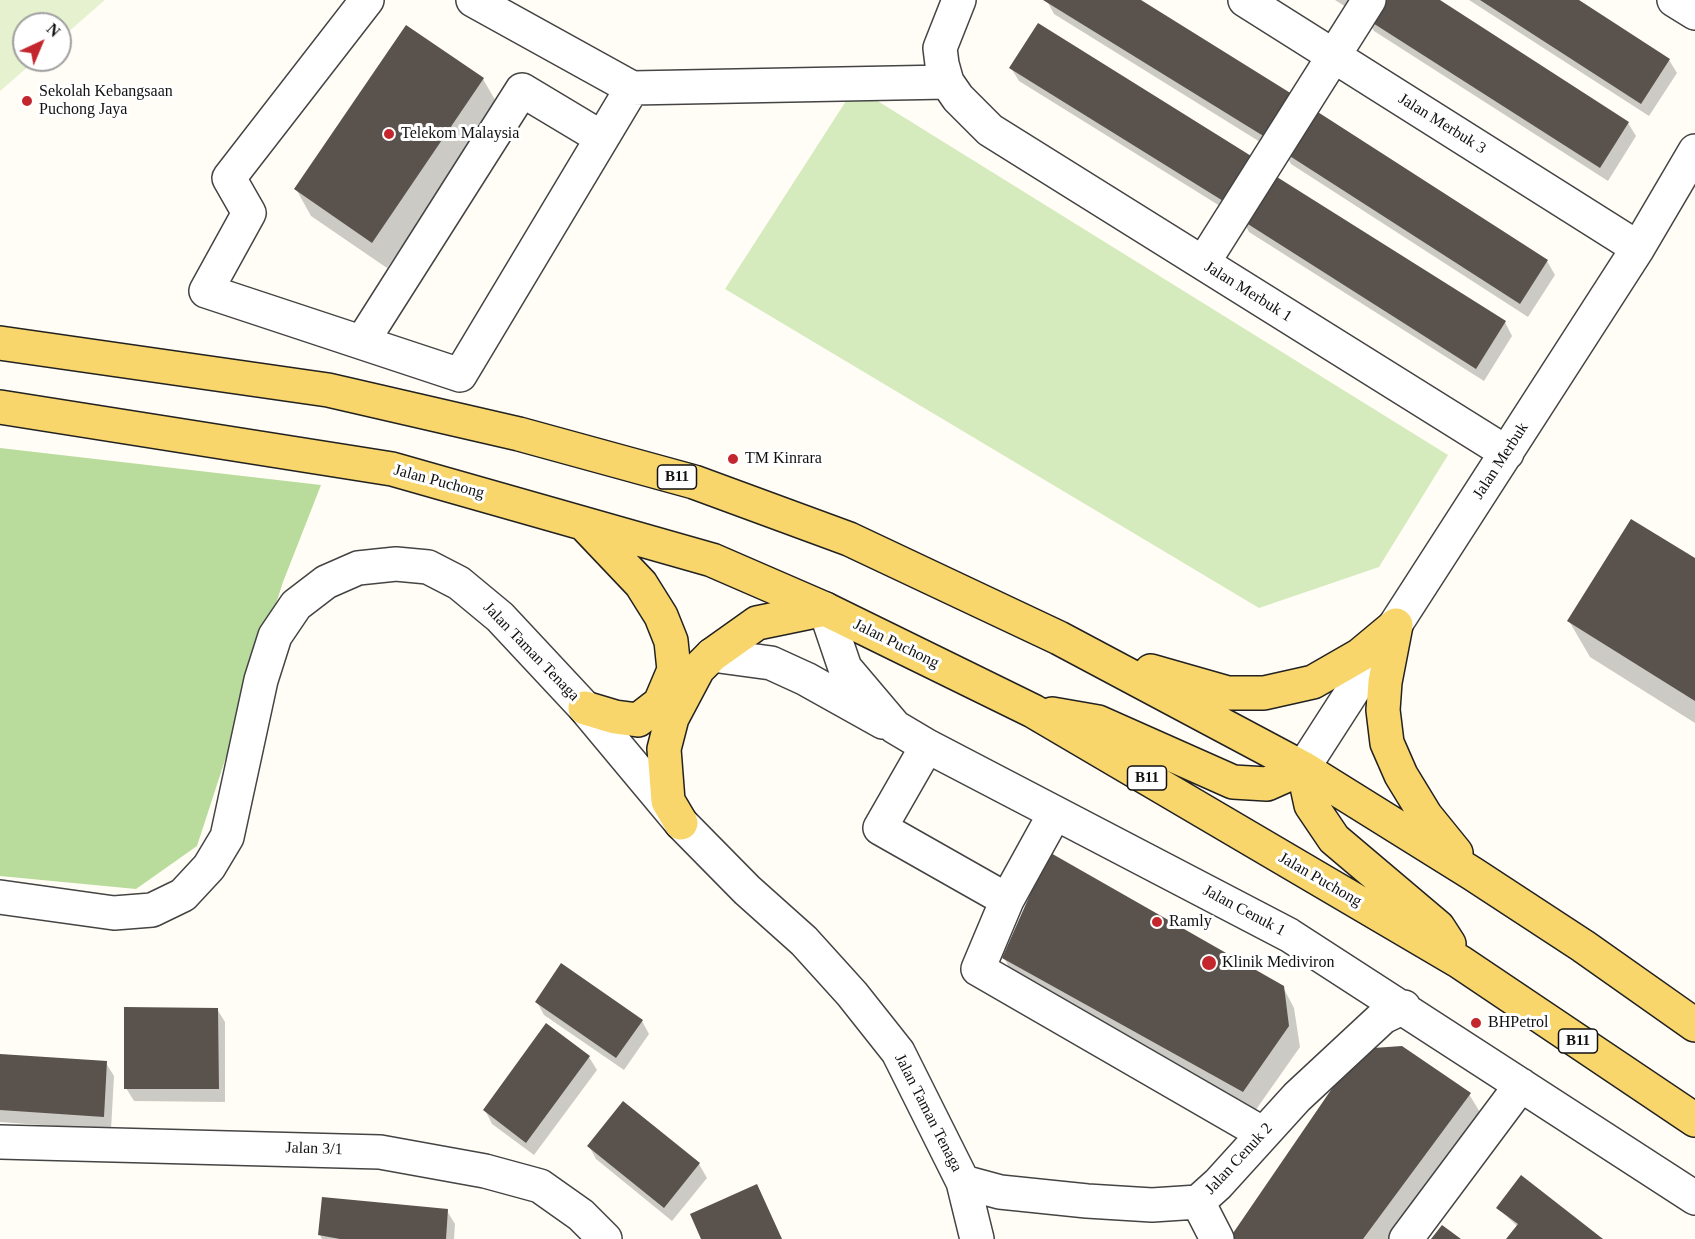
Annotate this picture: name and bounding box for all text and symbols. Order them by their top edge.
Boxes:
north arrow [12,12,72,72]
text: N [43,20,64,40]
place label: Sekolah Kebangsaan Puchong Jaya [39,82,173,120]
street label: Jalan Merbuk 3 [1395,89,1489,159]
marker: Sekolah Kebangsaan Puchong Jaya [20,94,34,108]
place label: Telekom Malaysia [401,124,519,144]
marker: Telekom Malaysia [382,127,396,141]
street label: Jalan Merbuk 1 [1201,257,1295,327]
street label: Jalan Merbuk [1469,419,1533,503]
place label: TM Kinrara [745,449,822,469]
marker: TM Kinrara [726,452,740,466]
street label: Jalan Puchong [392,461,486,503]
road number: B11 [658,465,696,489]
street label: Jalan Taman Tenaga [479,599,583,705]
street label: Jalan Puchong [850,615,942,673]
road number: B11 [1128,766,1166,790]
street label: Jalan Puchong [1275,848,1365,912]
street label: Jalan Cenuk 1 [1199,881,1289,941]
place label: Ramly [1169,912,1212,932]
marker: Ramly [1150,915,1164,929]
place label: Klinik Mediviron [1222,953,1334,973]
marker: Klinik Mediviron [1200,954,1218,972]
place label: BHPetrol [1488,1013,1548,1033]
marker: BHPetrol [1469,1016,1483,1030]
road number: B11 [1558,1029,1598,1053]
street label: Jalan Taman Tenaga [890,1051,966,1175]
street label: Jalan Cenuk 2 [1201,1119,1277,1199]
street label: Jalan 3/1 [285,1138,343,1160]

